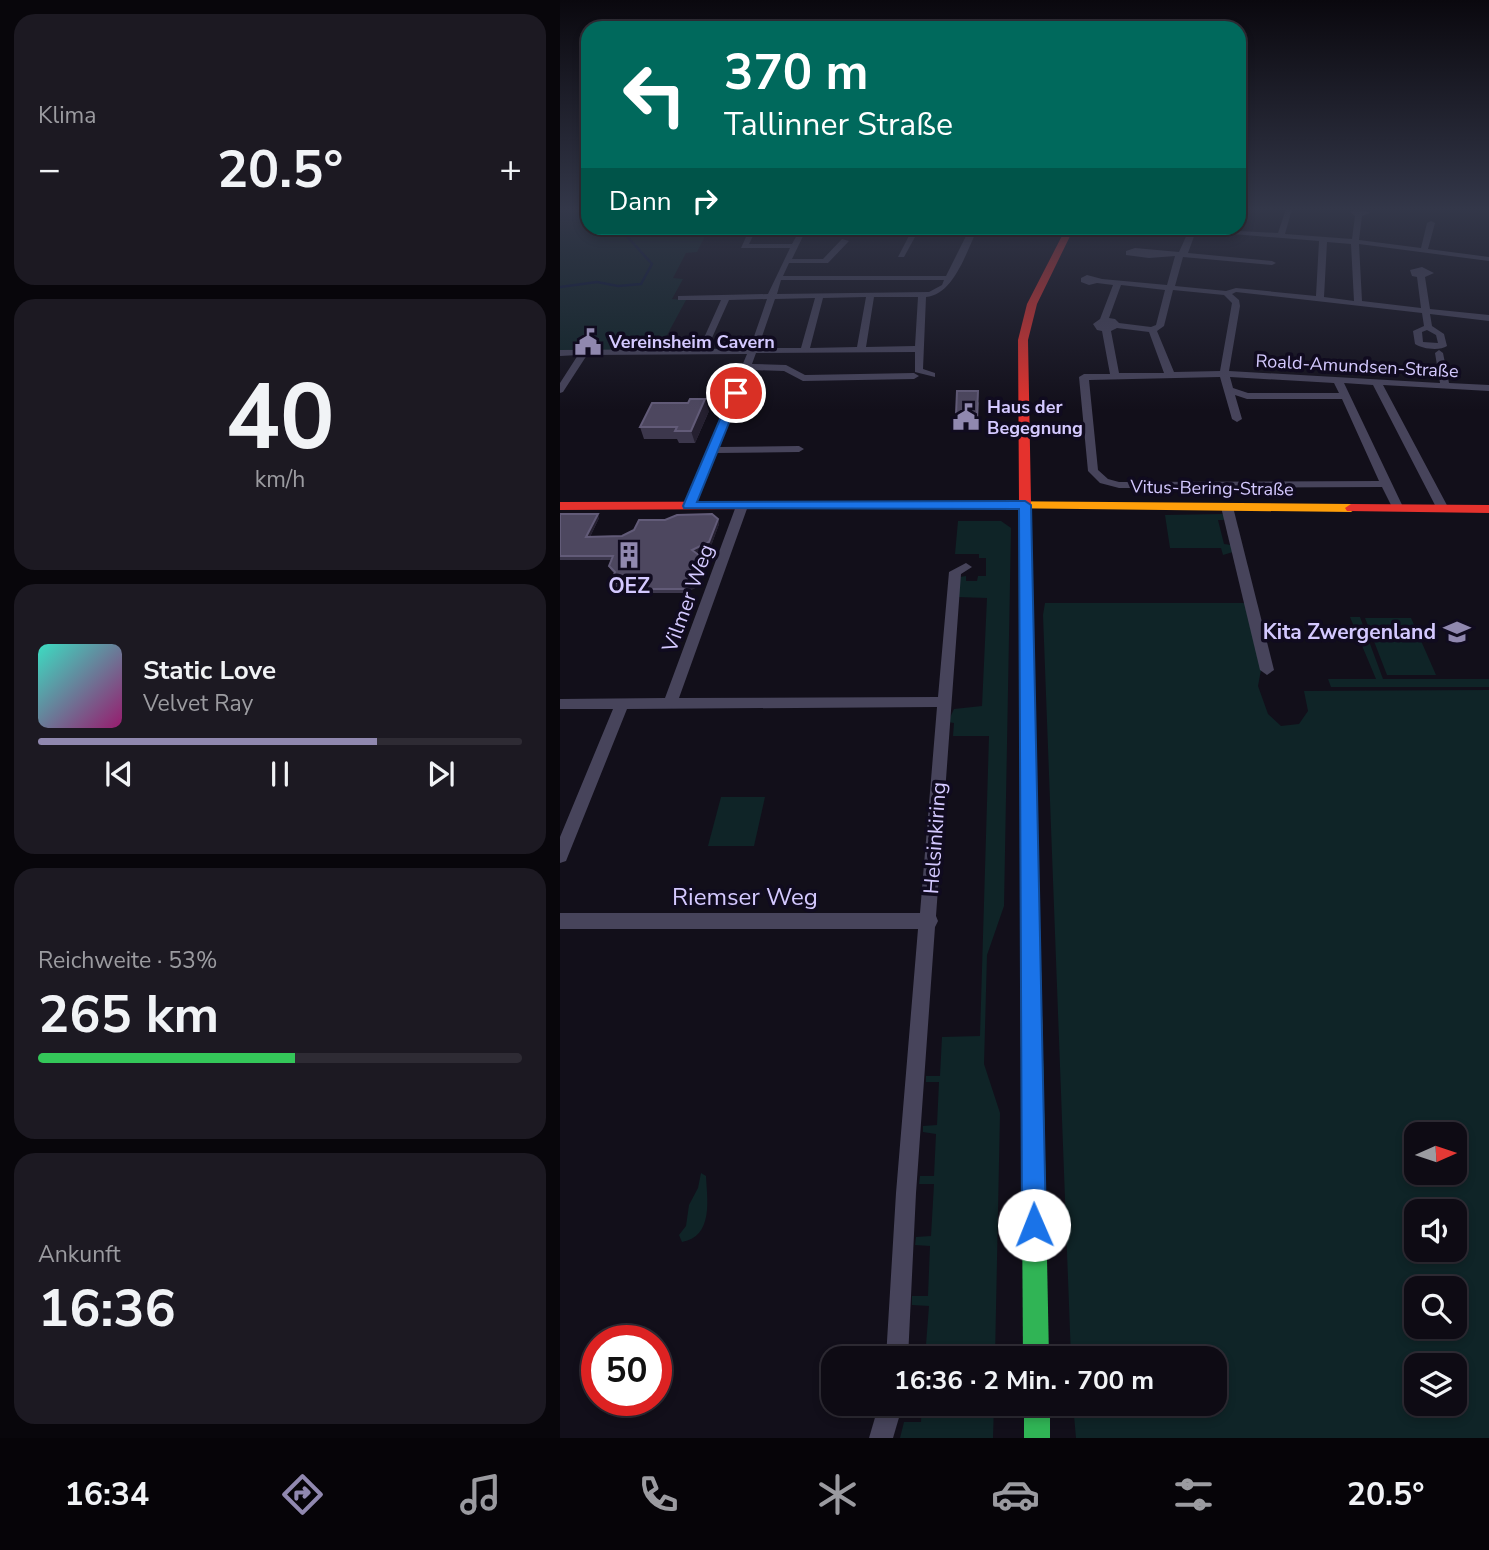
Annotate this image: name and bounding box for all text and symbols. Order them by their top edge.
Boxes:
text: 370 m [724,39,868,106]
icon: left [609,49,700,140]
text: Klima [38,100,96,131]
text: Tallinner Straße [724,103,953,146]
text: 20.5° [217,134,343,205]
text: − [38,144,61,195]
text: + [499,144,522,195]
icon: right [686,182,724,220]
text: Dann [609,184,672,219]
public building icon: Vereinsheim Cavern [573,327,603,357]
place label: Vereinsheim Cavern [608,330,775,354]
street label: Roald-Amundsen-Straße [1255,349,1459,383]
text: 40 [225,356,335,480]
pin [706,363,766,423]
icon: arrive [717,374,755,412]
place label: Haus der Begegnung [987,395,1083,440]
public building icon: Haus der Begegnung [951,402,981,432]
text: km/h [255,464,305,495]
street label: Vitus-Bering-Straße [1129,475,1294,501]
building icon: OEZ [614,540,644,570]
street label: Vilmer Weg [655,540,720,657]
place label: OEZ [608,572,650,600]
school or university icon: Kita Zwergenland [1442,617,1472,647]
place label: Kita Zwergenland [1263,618,1436,646]
text: Static Love [143,653,276,688]
text: Velvet Ray [143,688,253,719]
icon: previous [100,755,138,793]
icon: pause [261,755,299,793]
icon: next [422,755,460,793]
street label: Helsinkiring [917,781,953,895]
street label: Riemser Weg [672,881,818,913]
text: Reichweite · 53% [38,945,217,976]
text: 265 km [38,979,219,1050]
north arrow [1404,1122,1466,1185]
map controls [1404,1122,1467,1416]
position arrow [997,1188,1071,1262]
button: sound [1404,1199,1467,1262]
text: Ankunft [38,1239,120,1270]
text: 16:36 [38,1273,176,1344]
button: search [1404,1276,1467,1339]
speed limit sign: 50 [581,1325,672,1416]
button: layers [1404,1353,1467,1416]
text: 16:36 · 2 Min. · 700 m [894,1363,1154,1398]
icon: directions [278,1470,327,1519]
icon: music [456,1470,505,1519]
icon: phone [634,1470,683,1519]
icon: climate [813,1470,862,1519]
icon: car [991,1470,1040,1519]
icon: filters [1169,1470,1218,1519]
text: 16:34 [65,1473,149,1516]
text: 20.5° [1347,1473,1424,1516]

